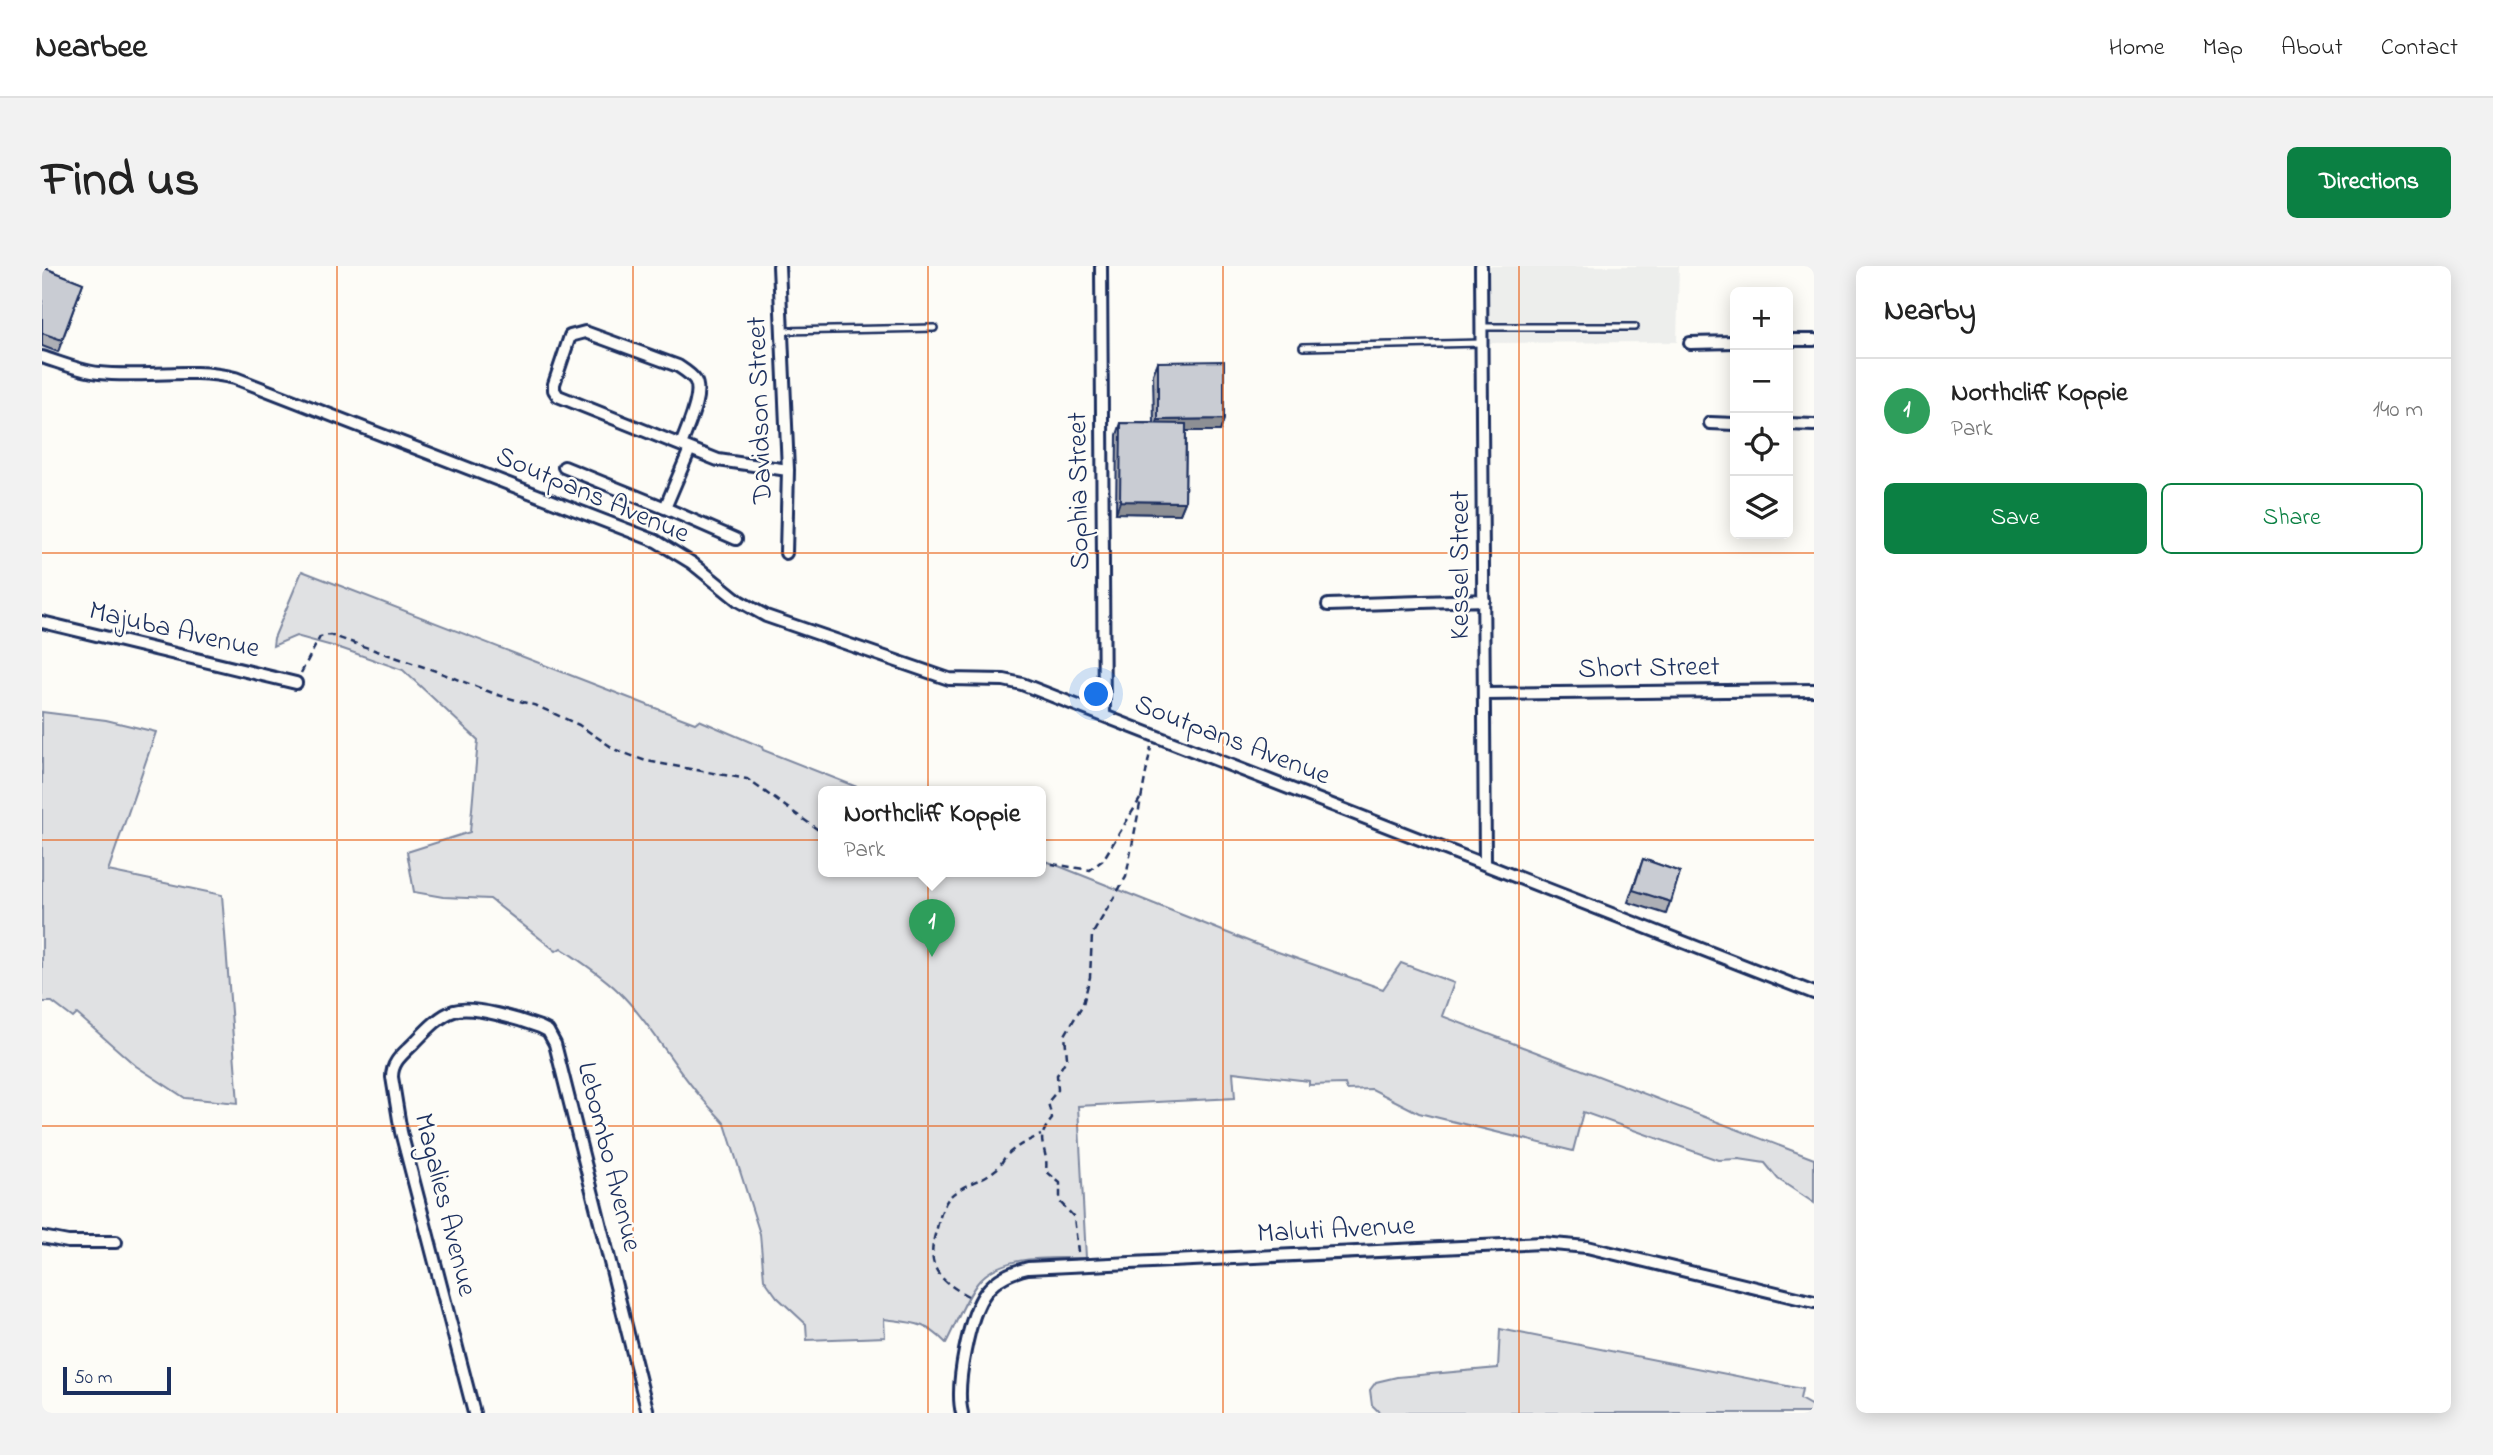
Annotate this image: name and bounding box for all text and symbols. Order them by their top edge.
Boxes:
text: Nearbee [35,24,147,72]
text: Home [2109,31,2165,66]
text: Map [2203,31,2243,66]
text: About [2281,31,2343,66]
text: Contact [2381,31,2458,66]
text: Find us [42,146,199,218]
button: Directions [2287,147,2451,218]
map controls [1730,287,1793,539]
button: + [1730,287,1793,350]
text: Nearby [1884,290,1976,334]
street label: Davidson Street [737,316,785,505]
button: − [1730,350,1793,413]
text: Northcliff Koppie [1951,375,2128,413]
text: 1 [1903,394,1911,427]
text: 140 m [2373,394,2423,427]
street label: Sophia Street [1058,412,1102,570]
button: locate [1730,413,1793,476]
text: Park [1951,413,1993,446]
street label: Soutpans Avenue [489,437,696,555]
button: layers [1730,476,1793,539]
button: Save [1884,483,2147,554]
button: Share [2161,483,2423,554]
street label: Kessel Street [1441,490,1482,640]
street label: Majuba Avenue [84,591,264,671]
street label: Short Street [1578,647,1720,691]
your location [1079,677,1113,711]
street label: Soutpans Avenue [1128,685,1336,797]
popup [818,786,1046,877]
text: Northcliff Koppie [844,796,1020,834]
text: Park [844,834,885,867]
pin: 1 [909,899,955,957]
street label: Lebombo Avenue [565,1058,651,1257]
street label: Magalies Avenue [401,1109,487,1301]
street label: Maluti Avenue [1256,1206,1416,1256]
scale bar [63,1364,172,1396]
text: 50 m [74,1365,113,1392]

